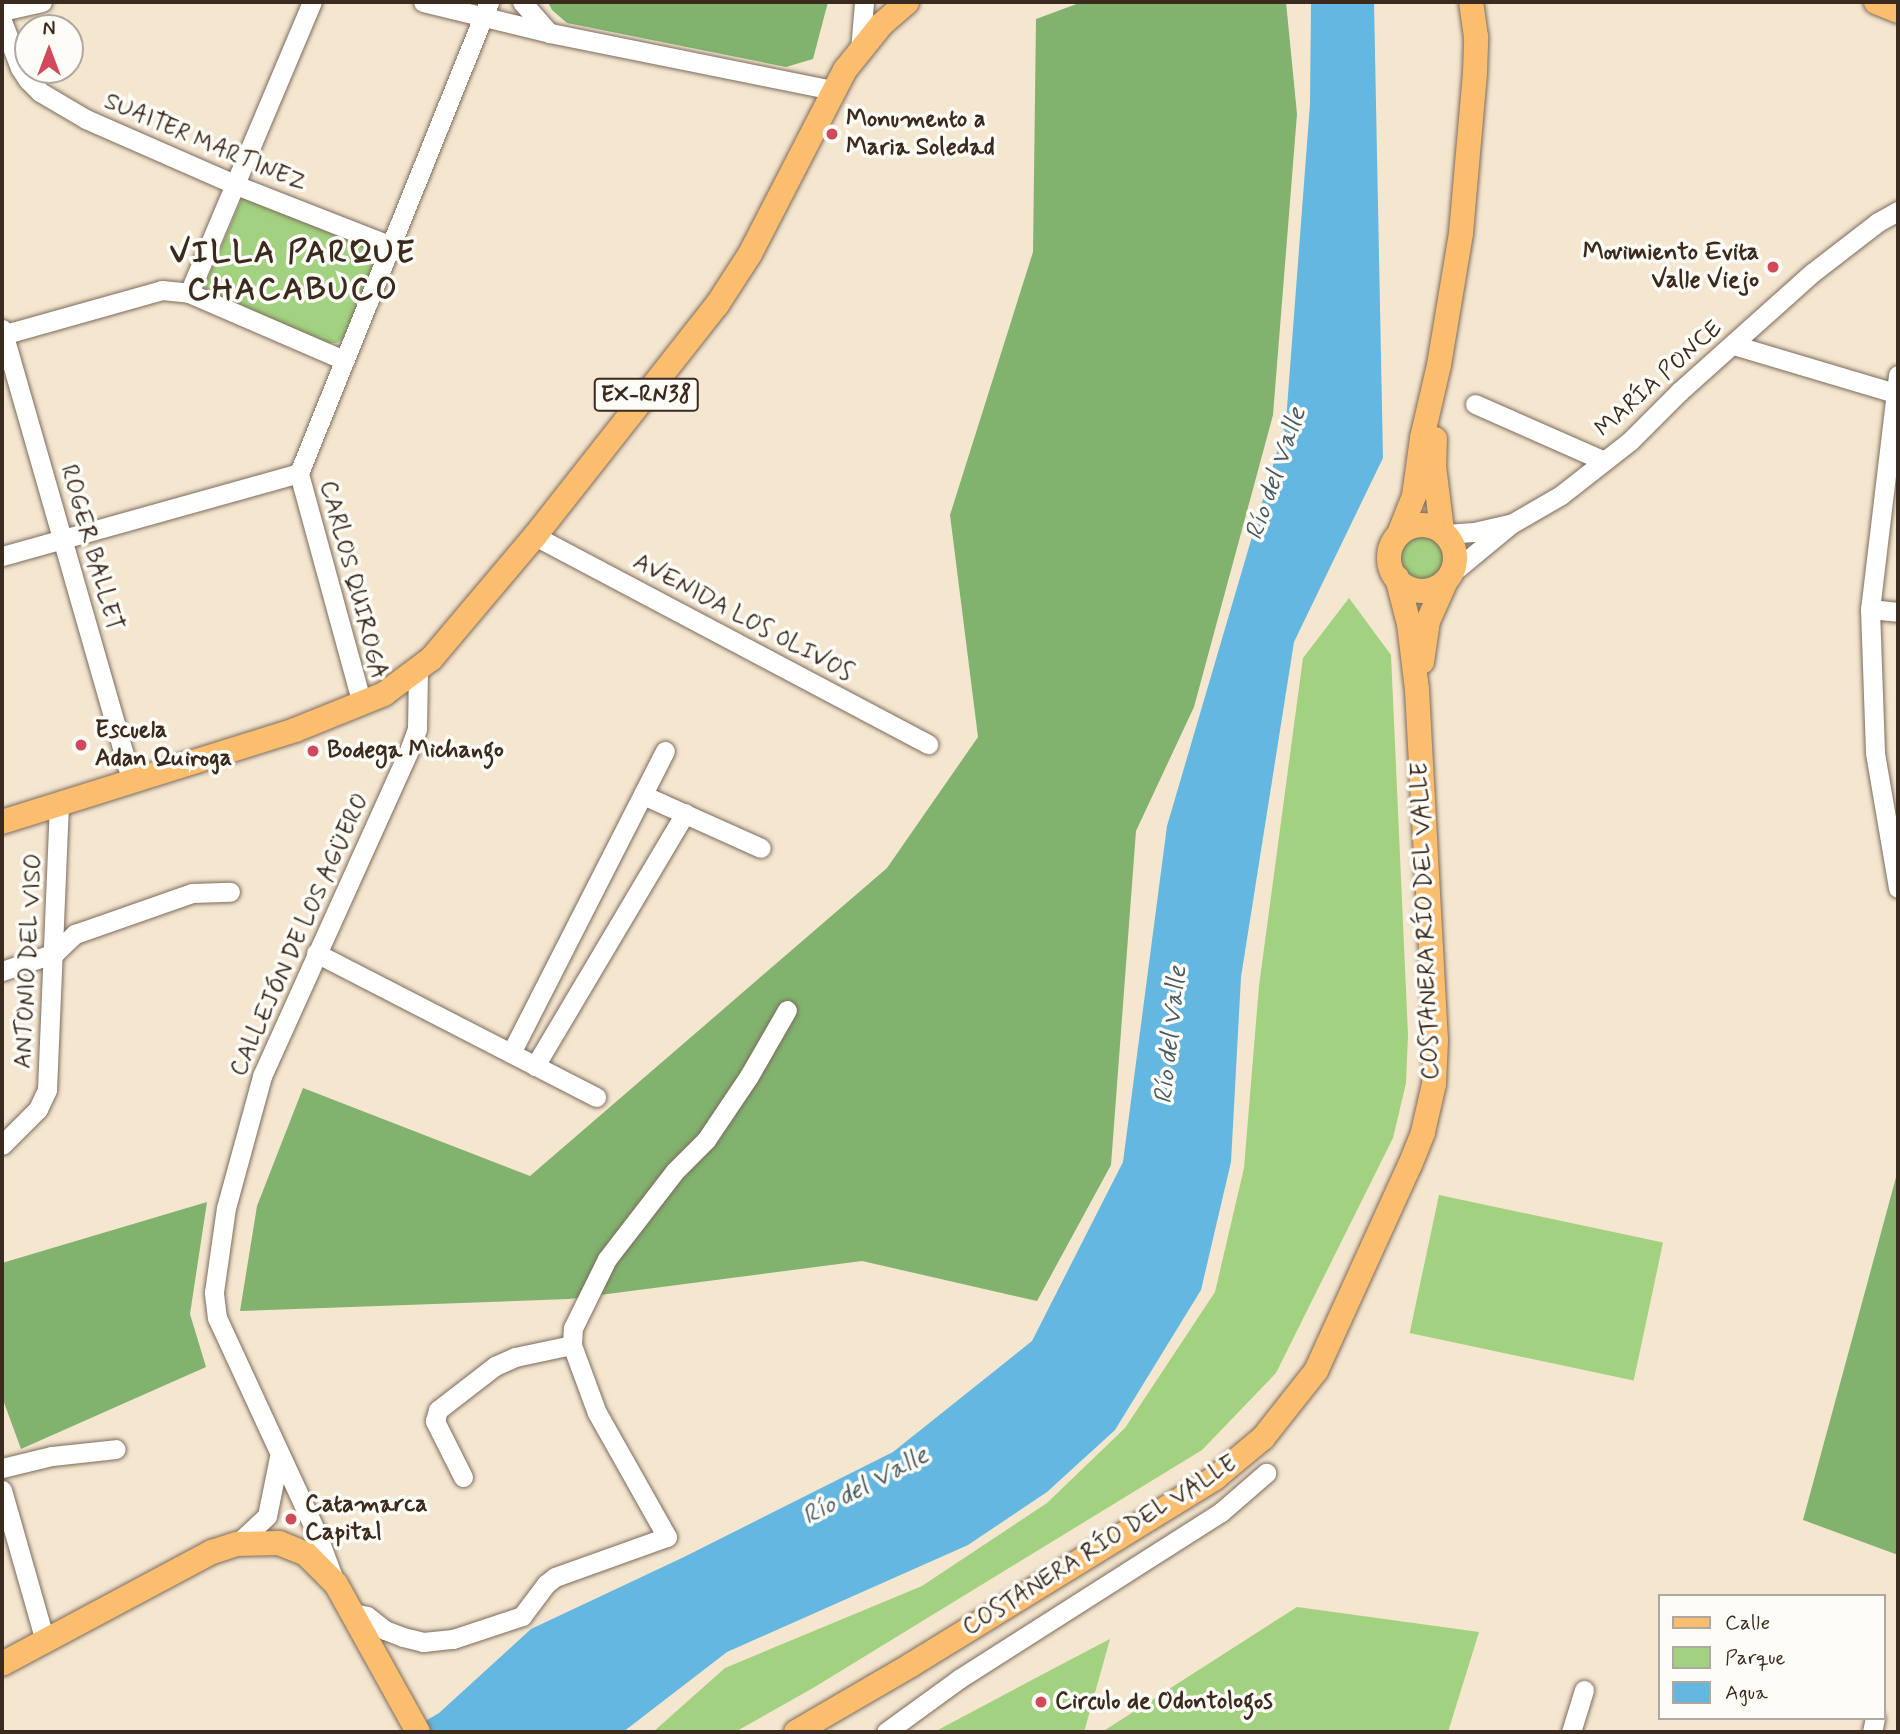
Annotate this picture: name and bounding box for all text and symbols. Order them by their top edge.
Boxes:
north arrow [14,14,84,84]
text: N [43,17,55,42]
street label: SUAITER MARTINEZ [97,86,313,200]
place label: Monumento a Maria Soledad [846,106,995,162]
marker: Monumento a Maria Soledad [824,126,840,142]
district label: VILLA PARQUE CHACABUCO [173,235,413,310]
place label: Movimiento Evita Valle Viejo [1584,239,1759,295]
marker: Movimiento Evita Valle Viejo [1765,259,1781,275]
street label: MARÍA PONCE [1588,313,1730,445]
road number: EX-RN38 [594,376,698,414]
water label: Río del Valle [1241,407,1313,541]
street label: ROGER BALLET [53,460,129,636]
street label: CARLOS QUIROGA [313,478,393,682]
street label: AVENIDA LOS OLIVOS [626,547,860,689]
place label: Escuela Adan Quiroga [95,717,230,773]
marker: Escuela Adan Quiroga [73,737,89,753]
place label: Bodega Michango [327,737,504,765]
marker: Bodega Michango [305,743,321,759]
street label: COSTANERA RÍO DEL VALLE [1406,764,1446,1078]
street label: CALLEJÓN DE LOS AGÜERO [224,789,376,1081]
street label: ANTONIO DEL VISO [9,854,49,1068]
water label: Río del Valle [1150,968,1194,1102]
water label: Río del Valle [801,1442,931,1532]
street label: COSTANERA RÍO DEL VALLE [960,1451,1240,1641]
place label: Catamarca Capital [305,1491,428,1547]
marker: Catamarca Capital [283,1511,299,1527]
legend [1658,1594,1886,1720]
text: Calle [1725,1609,1770,1637]
text: Parque [1725,1644,1785,1672]
text: Agua [1725,1679,1768,1707]
place label: Circulo de Odontologos [1055,1688,1272,1716]
marker: Circulo de Odontologos [1033,1694,1049,1710]

